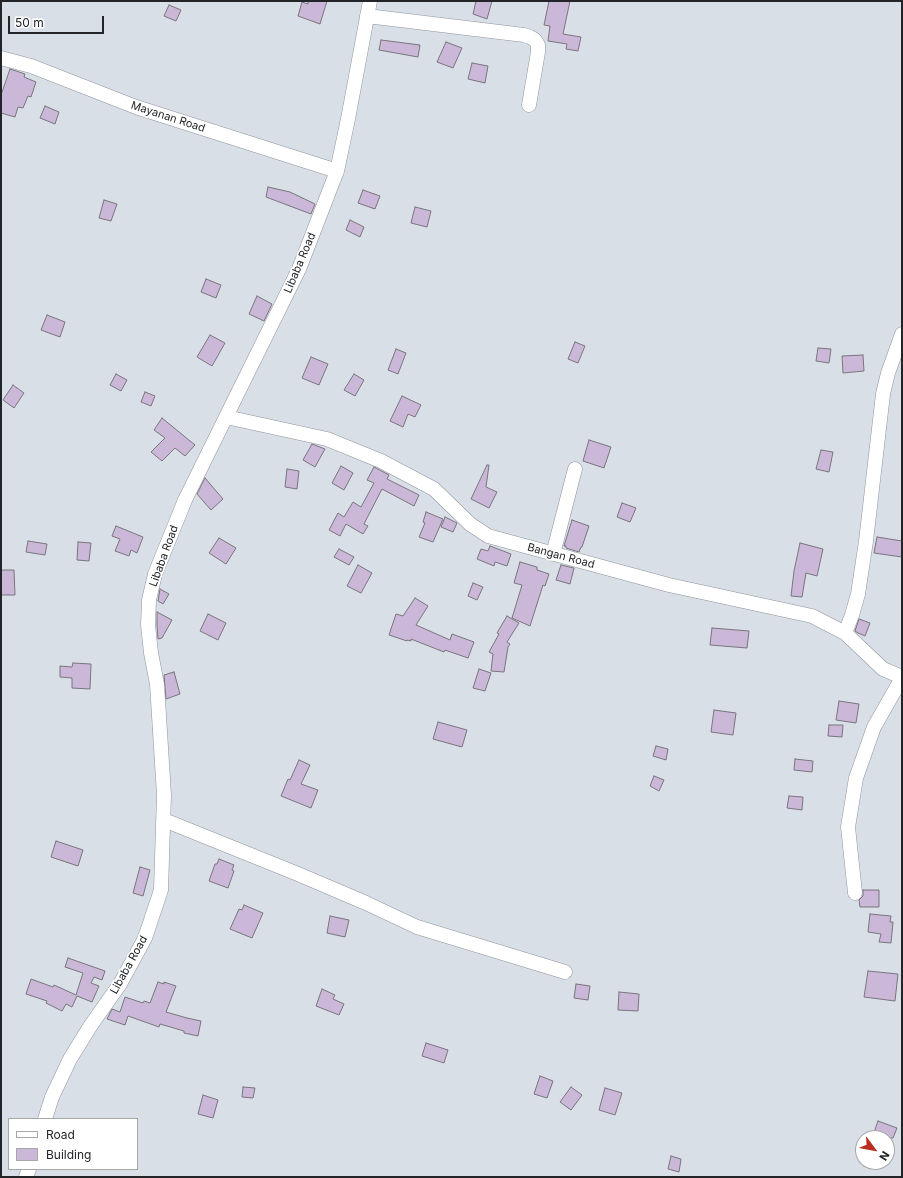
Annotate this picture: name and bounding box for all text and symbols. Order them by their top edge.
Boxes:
scale bar [10,8,106,34]
text: 50 m [15,15,44,30]
street label: Mayanan Road [129,99,207,135]
street label: Libaba Road [281,231,319,295]
street label: Libaba Road [147,523,181,589]
street label: Bangan Road [526,541,596,571]
street label: Libaba Road [108,934,150,996]
legend [8,1118,138,1170]
text: Road [46,1127,75,1142]
north arrow [855,1130,895,1170]
text: Building [46,1147,91,1162]
text: N [876,1149,892,1163]

